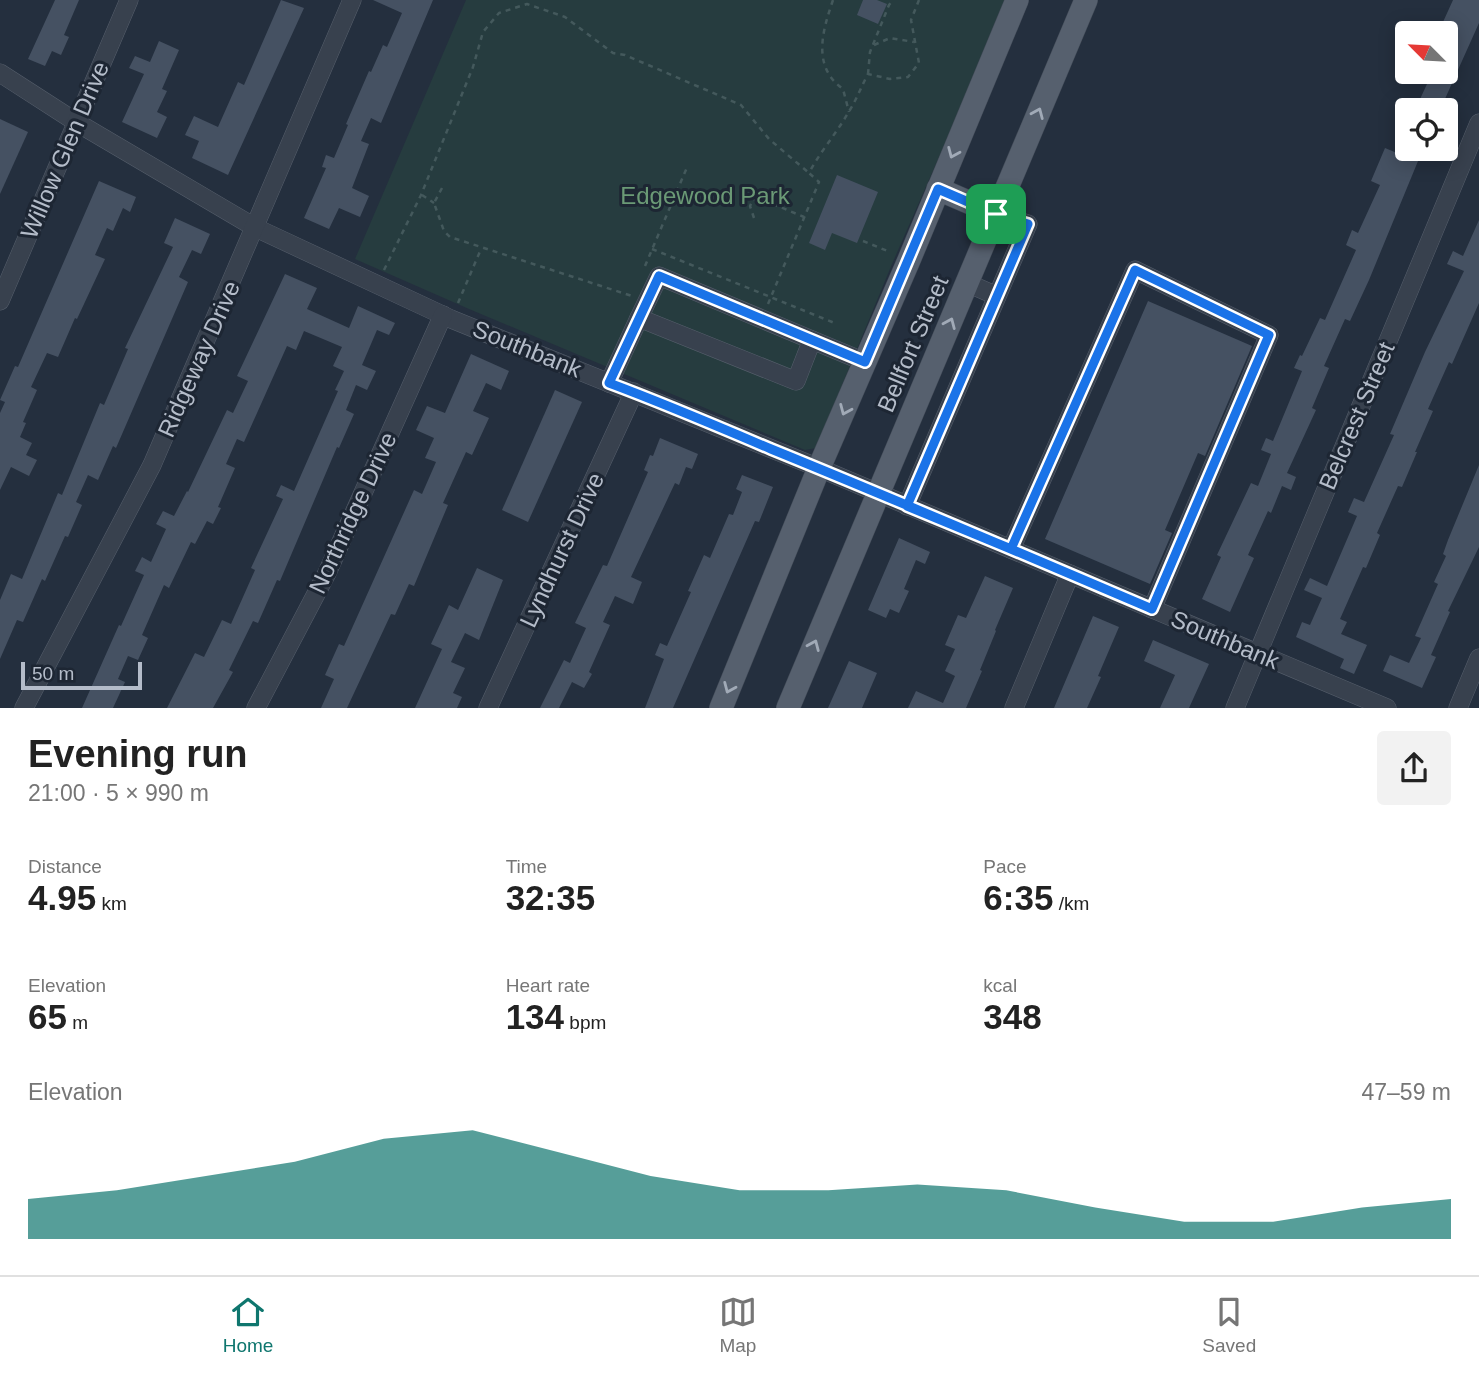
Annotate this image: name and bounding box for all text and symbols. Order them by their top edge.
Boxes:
north arrow [1395,21,1458,84]
map controls [1395,21,1458,161]
street label: Willow Glen Drive [15,57,114,242]
button: locate [1395,98,1458,161]
one-way arrow [1030,108,1044,120]
one-way arrow [947,145,961,158]
park label: Edgewood Park [620,182,791,209]
pin [966,184,1026,244]
icon: arrive [977,195,1015,233]
street label: Bellfort Street [872,271,953,416]
street label: Ridgeway Drive [152,277,245,441]
street label: Southbank [469,315,586,383]
one-way arrow [942,317,956,329]
street label: Belcrest Street [1313,338,1400,494]
one-way arrow [839,403,853,415]
street label: Northridge Drive [303,428,402,598]
street label: Lyndhurst Drive [514,468,609,631]
street label: Southbank [1167,605,1284,675]
one-way arrow [806,640,820,652]
scale bar [21,659,142,691]
text: 50 m [32,663,74,684]
one-way arrow [723,680,737,693]
button: share [1377,731,1451,805]
text: Evening run [28,733,248,775]
text: 21:00 · 5 × 990 m [28,780,209,806]
text: Distance [28,856,102,877]
text: Time [506,856,547,877]
text: Pace [983,856,1027,877]
text: 4.95 [28,878,96,917]
text: 32:35 [506,878,595,917]
text: 6:35 [983,878,1053,917]
text: km [96,893,127,914]
text: /km [1053,893,1089,914]
text: Elevation [28,975,106,996]
text: Heart rate [506,975,590,996]
text: kcal [983,975,1017,996]
text: 65 [28,997,67,1036]
text: 134 [506,997,564,1036]
text: 348 [983,997,1042,1036]
text: m [67,1012,88,1033]
text: bpm [564,1012,606,1033]
text: Elevation [28,1079,123,1105]
text: 47–59 m [1361,1079,1451,1105]
tab: Home [223,1293,273,1357]
tab: Map [719,1293,757,1357]
tab: Saved [1202,1293,1256,1357]

